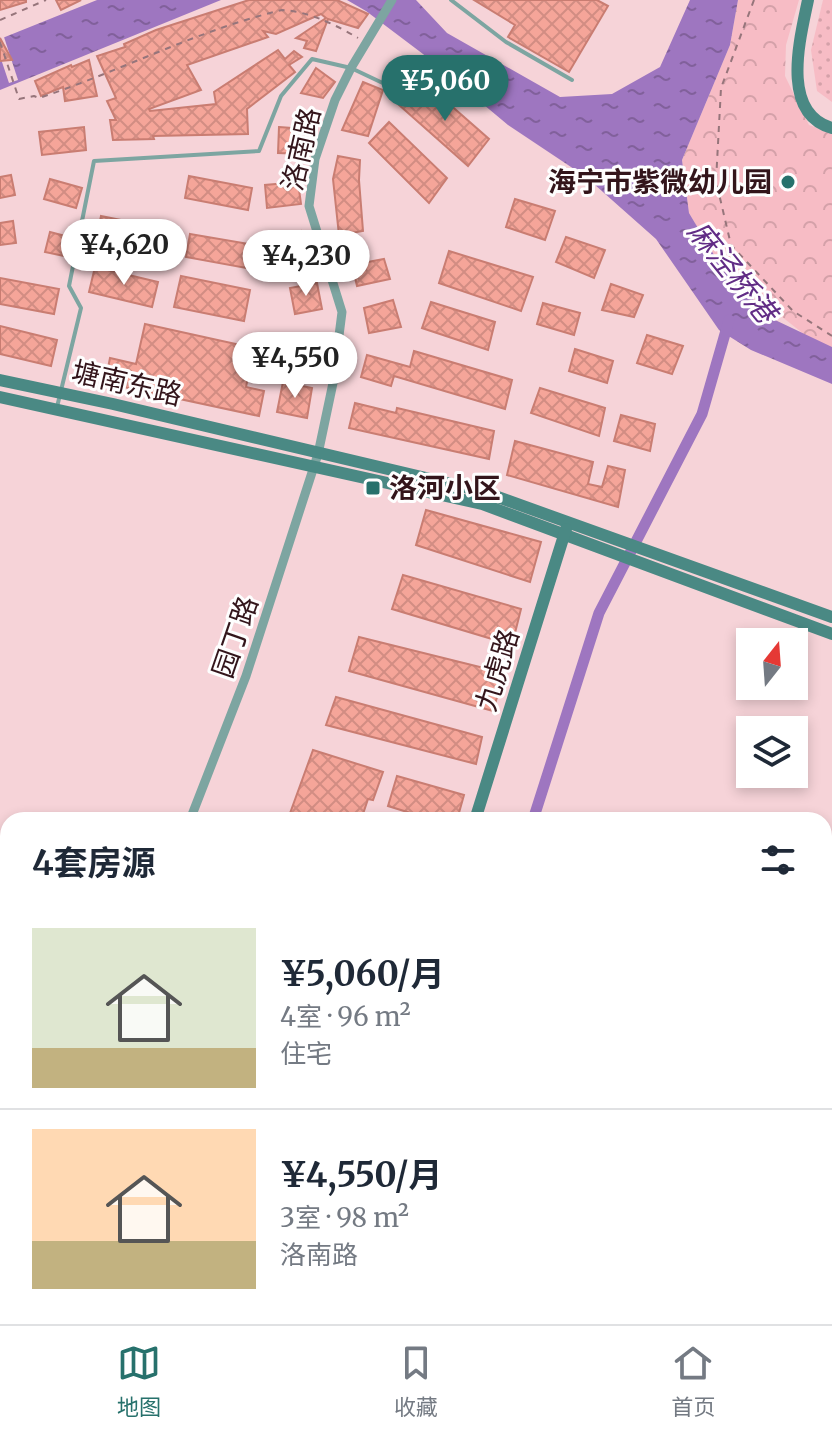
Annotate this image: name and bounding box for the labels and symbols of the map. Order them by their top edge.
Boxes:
pin: ¥5,060 [380,55,510,123]
street label: 洛南路 [274,104,328,194]
place label: 海宁市紫微幼儿园 [548,164,772,200]
marker: 海宁市紫微幼儿园 [779,173,797,191]
water label: 麻泾桥港 [680,213,788,333]
pin: ¥4,620 [59,219,189,287]
pin: ¥4,230 [241,230,371,298]
pin: ¥4,550 [230,332,360,400]
street label: 塘南东路 [68,353,186,413]
place label: 洛河小区 [389,470,501,506]
marker: 洛河小区 [364,479,382,497]
street label: 园丁路 [204,591,266,683]
street label: 九虎路 [468,625,526,715]
north arrow [736,628,808,700]

